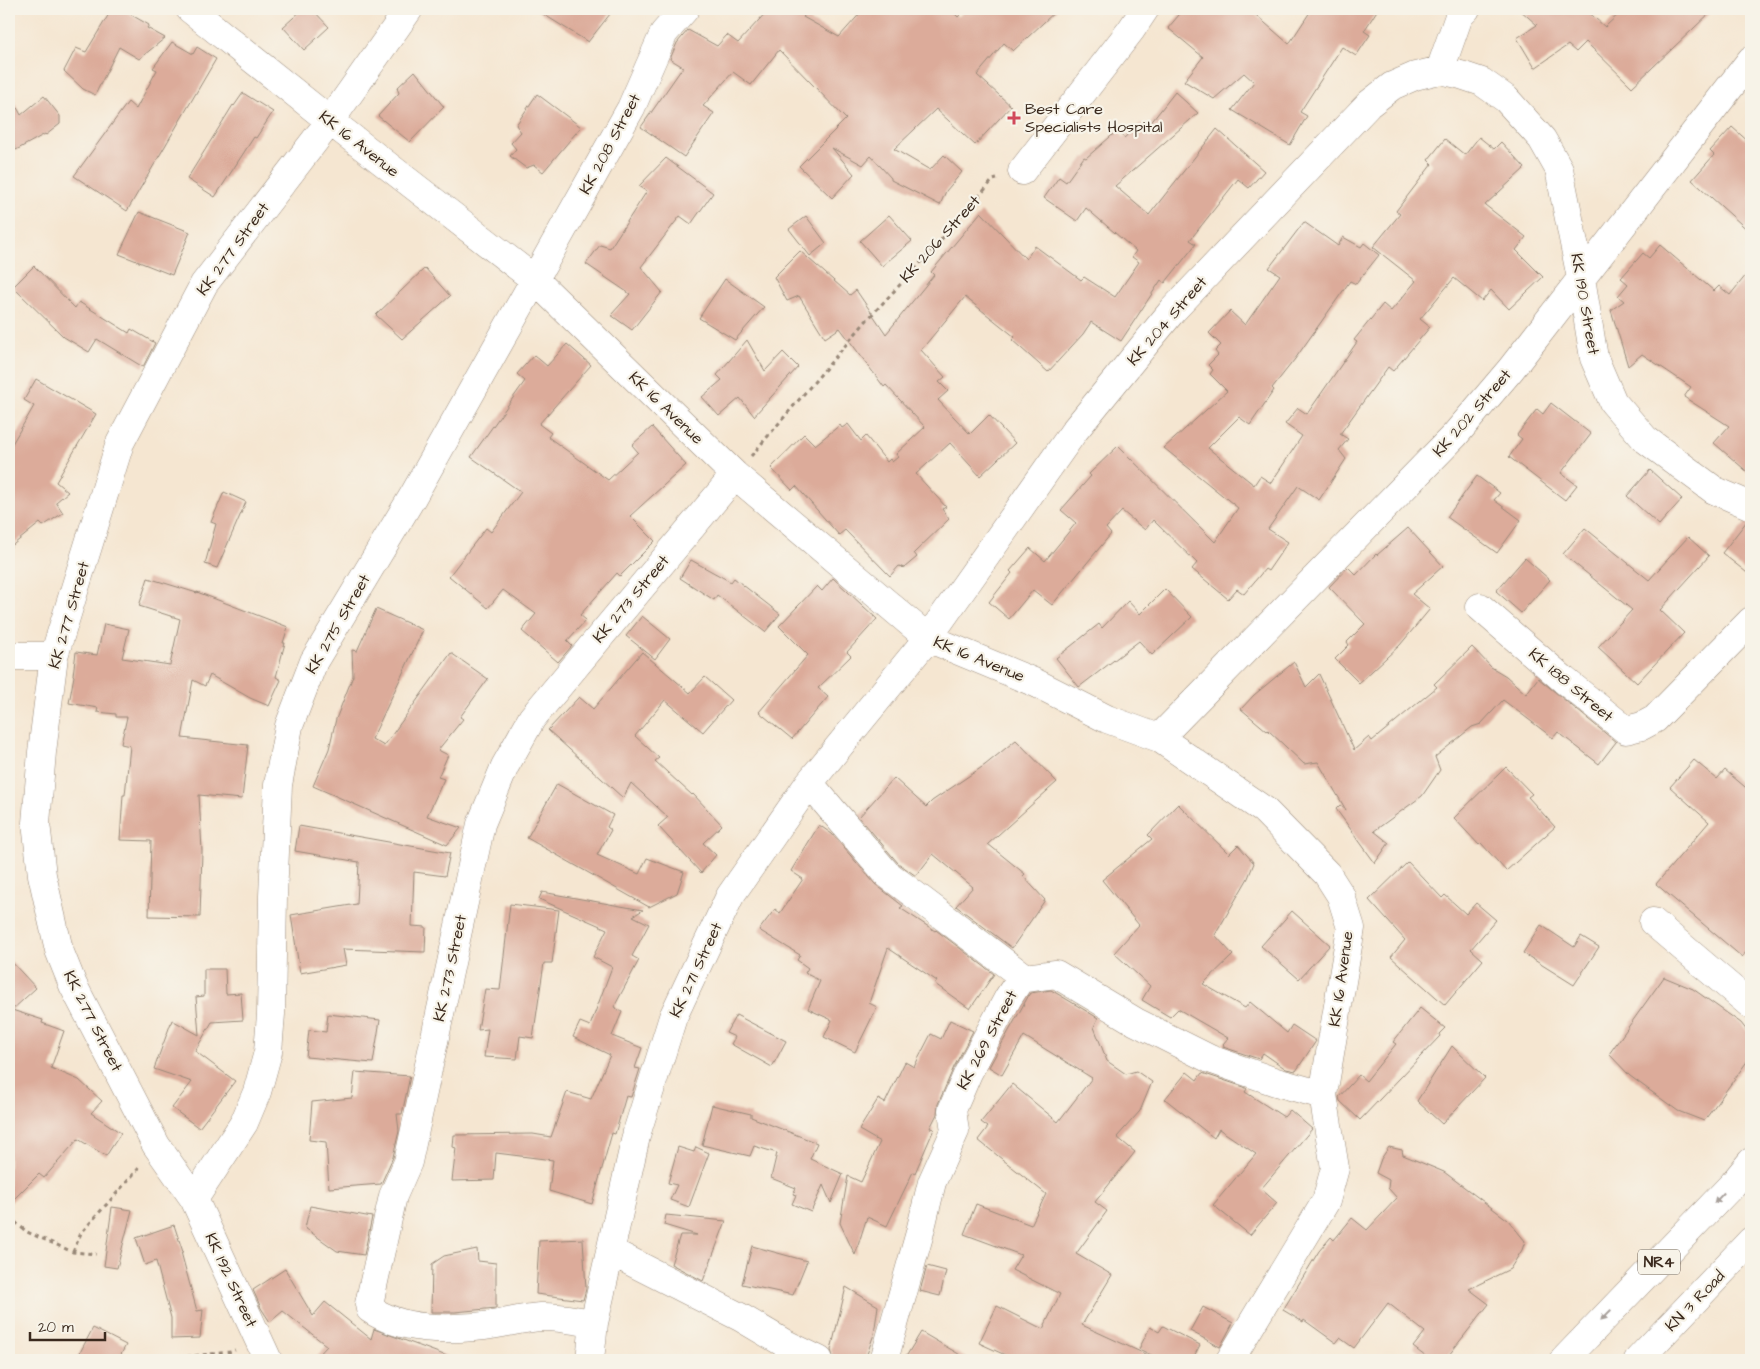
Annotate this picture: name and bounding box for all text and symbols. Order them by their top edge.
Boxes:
street label: KK 208 Street [574,89,646,198]
place label: Best Care Specialists Hospital [1025,98,1163,138]
street label: KK 16 Avenue [314,106,404,183]
marker: Best Care Specialists Hospital [1007,111,1021,125]
street label: KK 206 Street [895,190,986,288]
street label: KK 277 Street [192,197,275,300]
street label: KK 190 Street [1565,251,1605,357]
street label: KK 204 Street [1122,271,1212,370]
street label: KK 202 Street [1428,364,1517,462]
street label: KK 16 Avenue [624,367,709,450]
street label: KK 273 Street [588,550,675,648]
street label: KK 277 Street [43,558,95,671]
street label: KK 275 Street [301,570,376,678]
street label: KK 16 Avenue [930,631,1028,687]
street label: KK 188 Street [1524,643,1618,727]
street label: KK 273 Street [428,912,472,1023]
street label: KK 271 Street [664,918,728,1021]
street label: KK 16 Avenue [1323,929,1359,1028]
street label: KK 277 Street [58,967,128,1076]
street label: KK 269 Street [952,986,1023,1094]
one-way arrow [1713,1192,1725,1204]
street label: KK 192 Street [200,1229,263,1331]
road number: NR4 [1638,1250,1680,1274]
street label: KN 3 Road [1660,1266,1730,1336]
scale bar [30,1309,105,1341]
one-way arrow [1601,1309,1613,1321]
text: 20 m [38,1317,74,1338]

